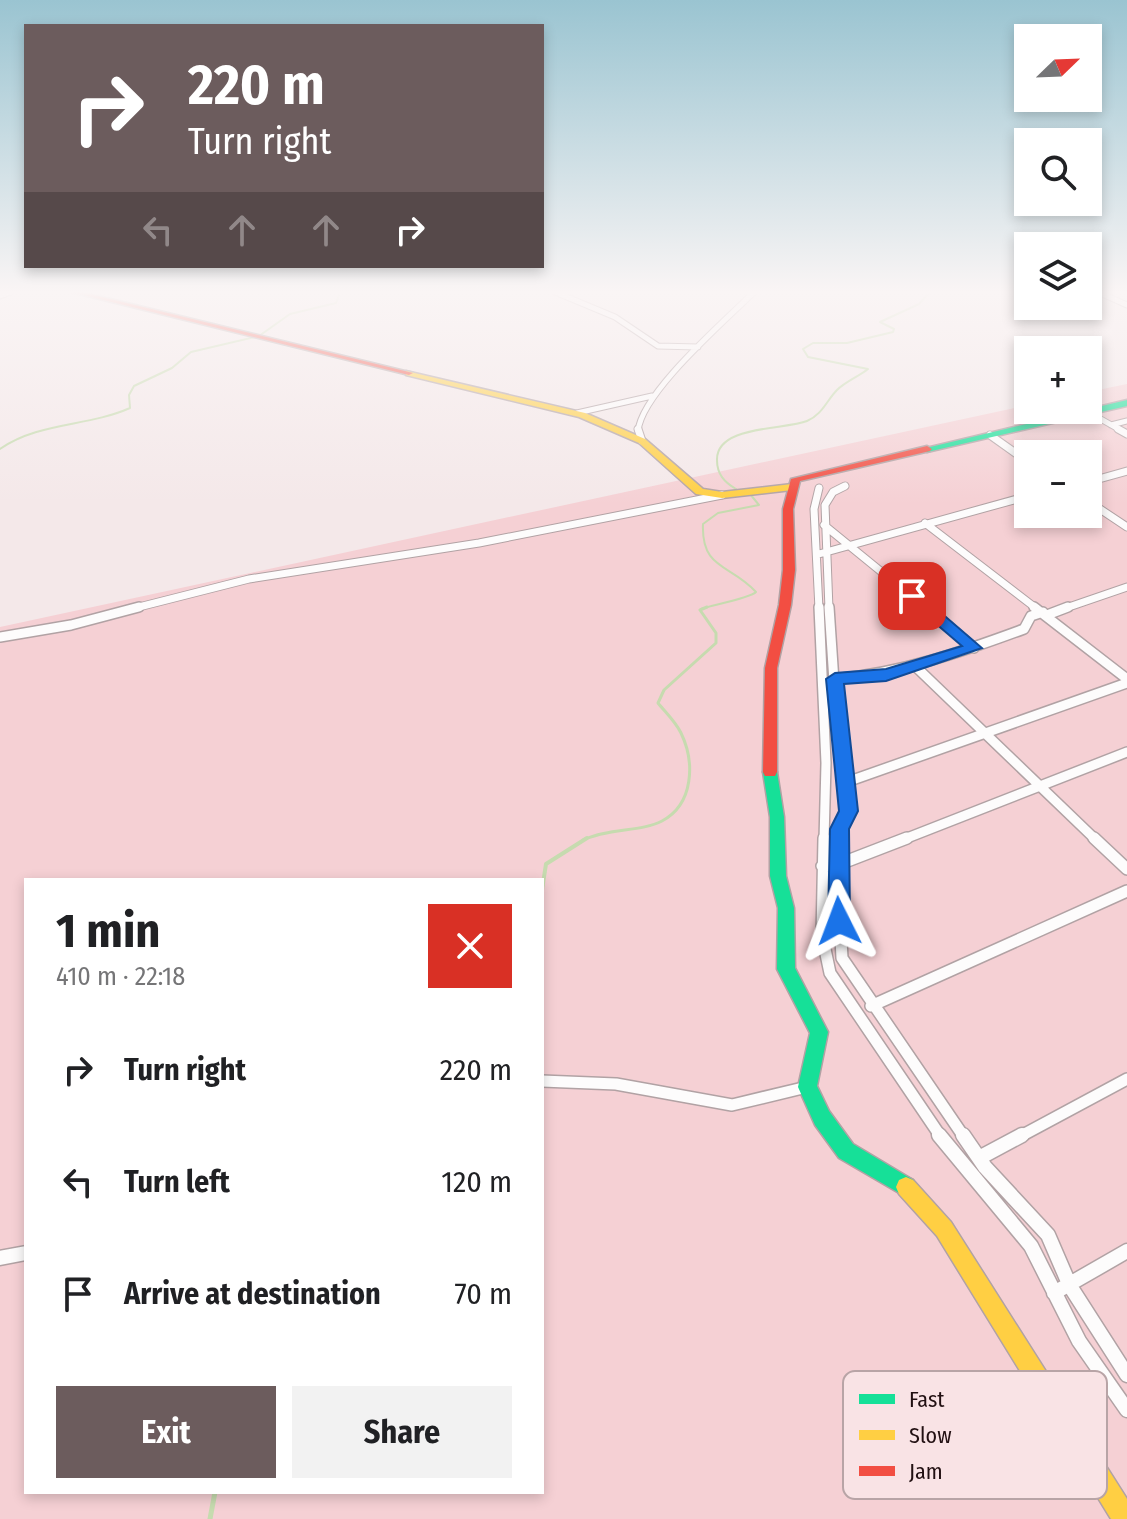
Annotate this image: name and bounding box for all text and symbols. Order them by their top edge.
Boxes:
north arrow [1014,24,1102,112]
map controls [1014,24,1102,528]
text: 220 m [188,52,325,119]
icon: right [56,56,160,160]
text: Turn right [188,120,331,164]
button: search [1014,128,1102,216]
icon: left [136,208,180,252]
icon: ahead [220,208,264,252]
icon: ahead [304,208,348,252]
icon: right [388,208,432,252]
button: layers [1014,232,1102,320]
button: + [1014,336,1102,424]
button: − [1014,440,1102,528]
pin [878,562,946,630]
icon: arrive [890,574,934,618]
position arrow [797,879,881,963]
text: 1 min [56,902,161,960]
button: close [428,904,512,988]
text: 410 m · 22:18 [56,961,185,992]
icon: right [56,1048,100,1092]
text: Turn right [124,1052,246,1088]
text: 220 m [440,1052,512,1088]
icon: left [56,1160,100,1204]
text: Turn left [124,1164,230,1200]
text: 120 m [441,1164,512,1200]
icon: arrive [56,1272,100,1316]
text: Arrive at destination [124,1276,381,1312]
text: 70 m [454,1276,512,1312]
legend [843,1371,1107,1499]
button: Exit [56,1386,276,1478]
button: Share [292,1386,512,1478]
text: Fast [909,1386,945,1413]
text: Slow [909,1422,952,1449]
text: Jam [909,1458,943,1485]

